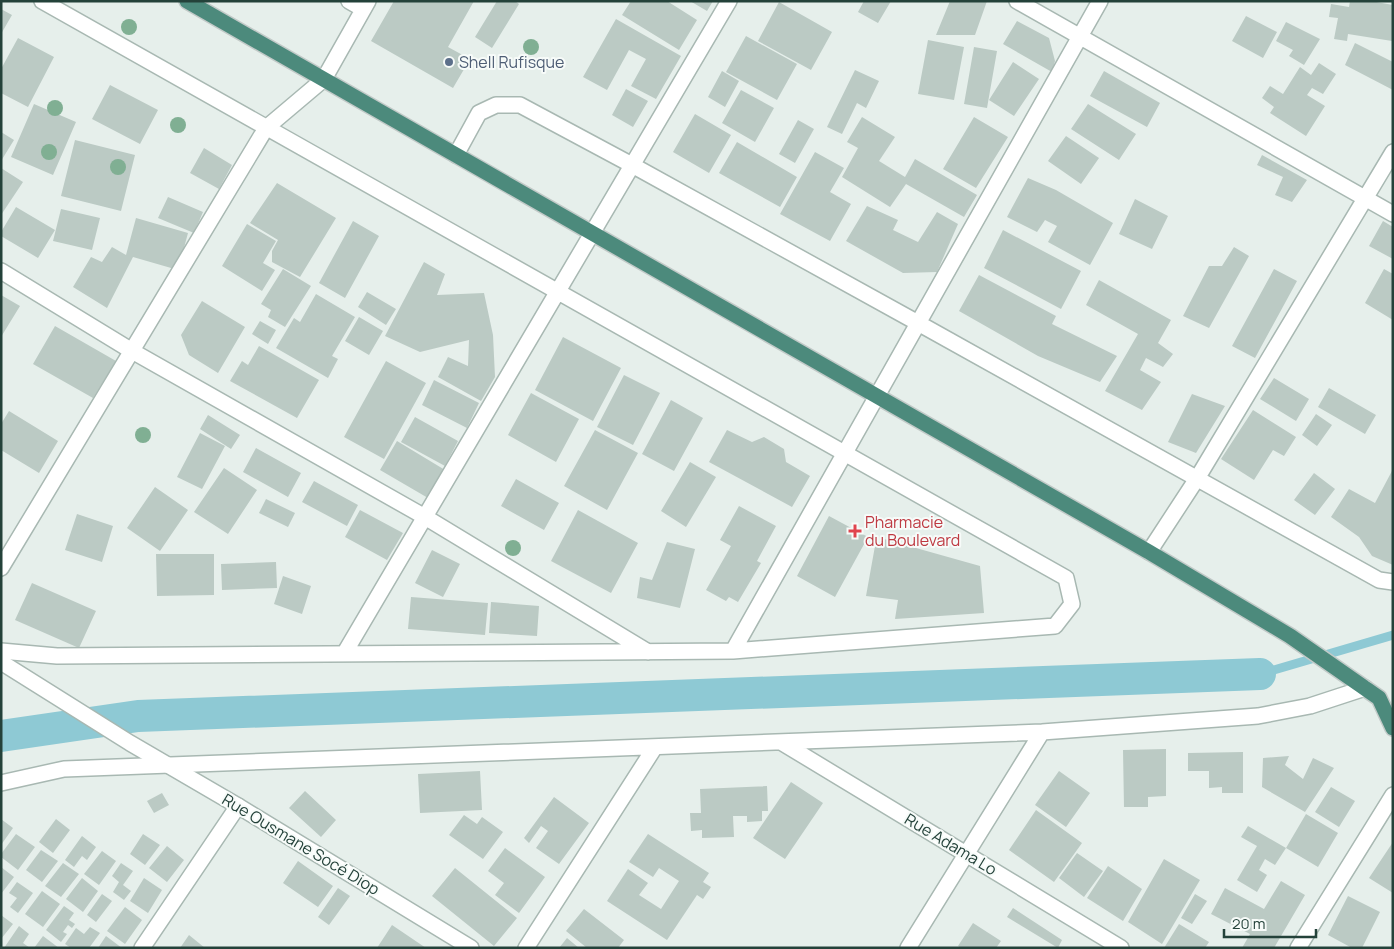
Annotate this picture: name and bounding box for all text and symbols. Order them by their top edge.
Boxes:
place label: Shell Rufisque [459,51,564,73]
marker: Shell Rufisque [443,56,455,68]
place label: Pharmacie du Boulevard [865,511,960,551]
marker: Pharmacie du Boulevard [849,525,861,537]
street label: Rue Ousmane Socé Diop [218,788,384,900]
street label: Rue Adama Lo [901,808,1001,880]
scale bar [1224,906,1316,938]
text: 20 m [1232,913,1265,934]

